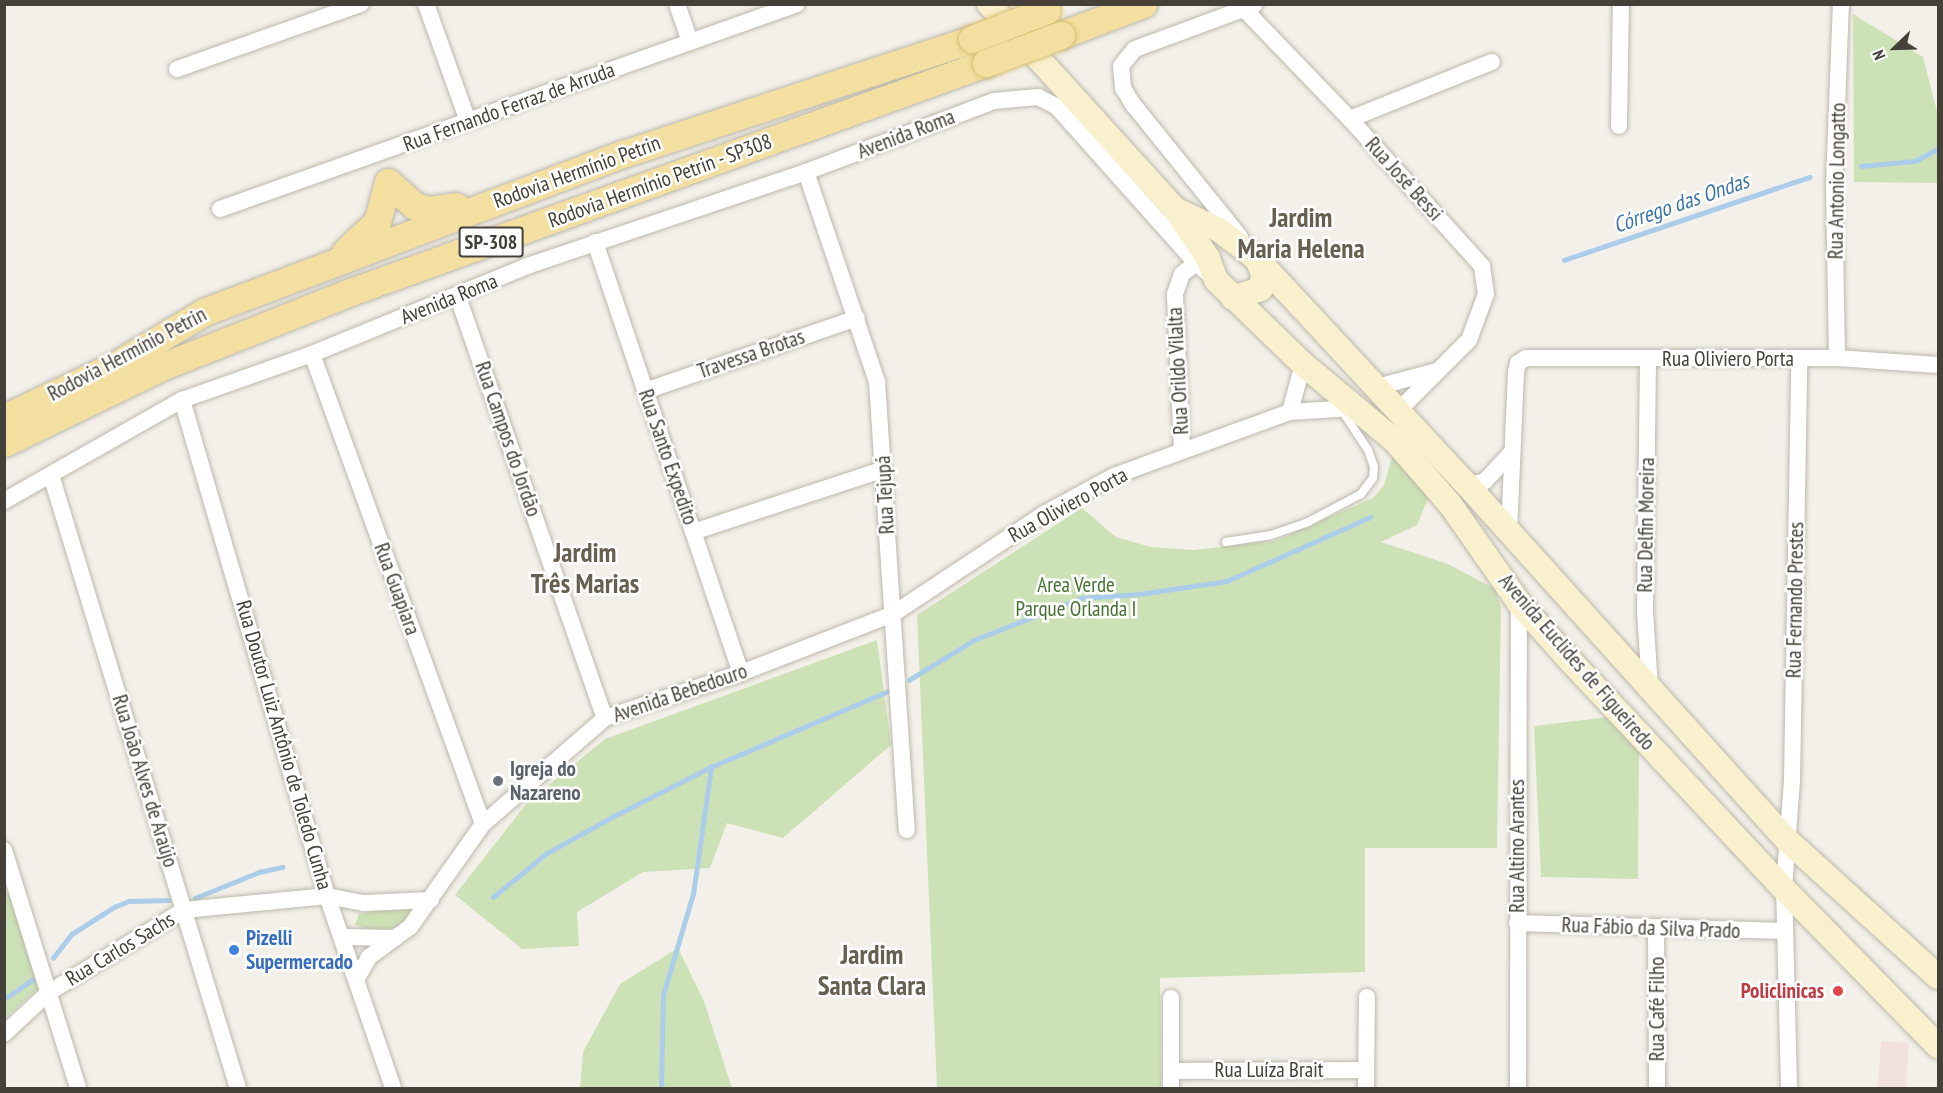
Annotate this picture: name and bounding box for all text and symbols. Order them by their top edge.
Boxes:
north arrow [1865,18,1925,78]
text: N [1868,47,1889,63]
street label: Rua Fernando Ferraz de Arruda [399,57,619,157]
street label: Rua Antonio Longatto [1823,102,1851,260]
street label: Avenida Roma [854,104,958,164]
street label: Rodovia Hermínio Petrin - SP308 [544,129,776,233]
street label: Rodovia Hermínio Petrin [490,130,664,214]
street label: Rua José Bessi [1360,132,1448,226]
water label: Córrego das Ondas [1610,167,1752,239]
district label: Jardim Maria Helena [1237,201,1365,264]
road number: SP-308 [458,225,524,259]
street label: Avenida Roma [397,268,501,330]
street label: Rodovia Hermínio Petrin [43,302,211,406]
street label: Rua Orildo Vilalta [1162,306,1194,436]
street label: Travessa Brotas [694,324,808,384]
street label: Rua Oliviero Porta [1662,346,1794,372]
street label: Rua Campos do Jordão [470,358,546,520]
street label: Rua Santo Expedito [633,386,703,528]
street label: Rua Tejupá [870,455,900,535]
street label: Rua Delfin Moreira [1632,457,1660,593]
street label: Rua Oliviero Porta [1004,462,1132,548]
street label: Rua Fernando Prestes [1781,522,1809,678]
district label: Jardim Três Marias [531,536,639,599]
street label: Rua Guapiara [369,540,425,638]
street label: Avenida Euclides de Figueiredo [1493,569,1661,755]
park label: Area Verde Parque Orlanda I [1015,572,1137,622]
street label: Rua Doutor Luiz Antônio de Toledo Cunha [230,597,338,893]
street label: Avenida Bebedouro [610,658,750,728]
street label: Rua João Alves de Araújo [107,691,183,871]
place label: Igreja do Nazareno [510,756,581,806]
marker: Igreja do Nazareno [491,774,505,788]
street label: Rua Altino Arantes [1504,779,1530,913]
street label: Rua Carlos Sachs [61,907,179,991]
street label: Rua Fábio da Silva Prado [1561,912,1741,944]
place label: Pizelli Supermercado [246,925,353,975]
district label: Jardim Santa Clara [818,938,926,1001]
marker: Pizelli Supermercado [227,943,241,957]
street label: Rua Café Filho [1644,957,1670,1061]
place label: Policlinicas [1741,978,1824,1004]
marker: Policlinicas [1829,982,1847,1000]
street label: Rua Luíza Brait [1215,1057,1323,1083]

